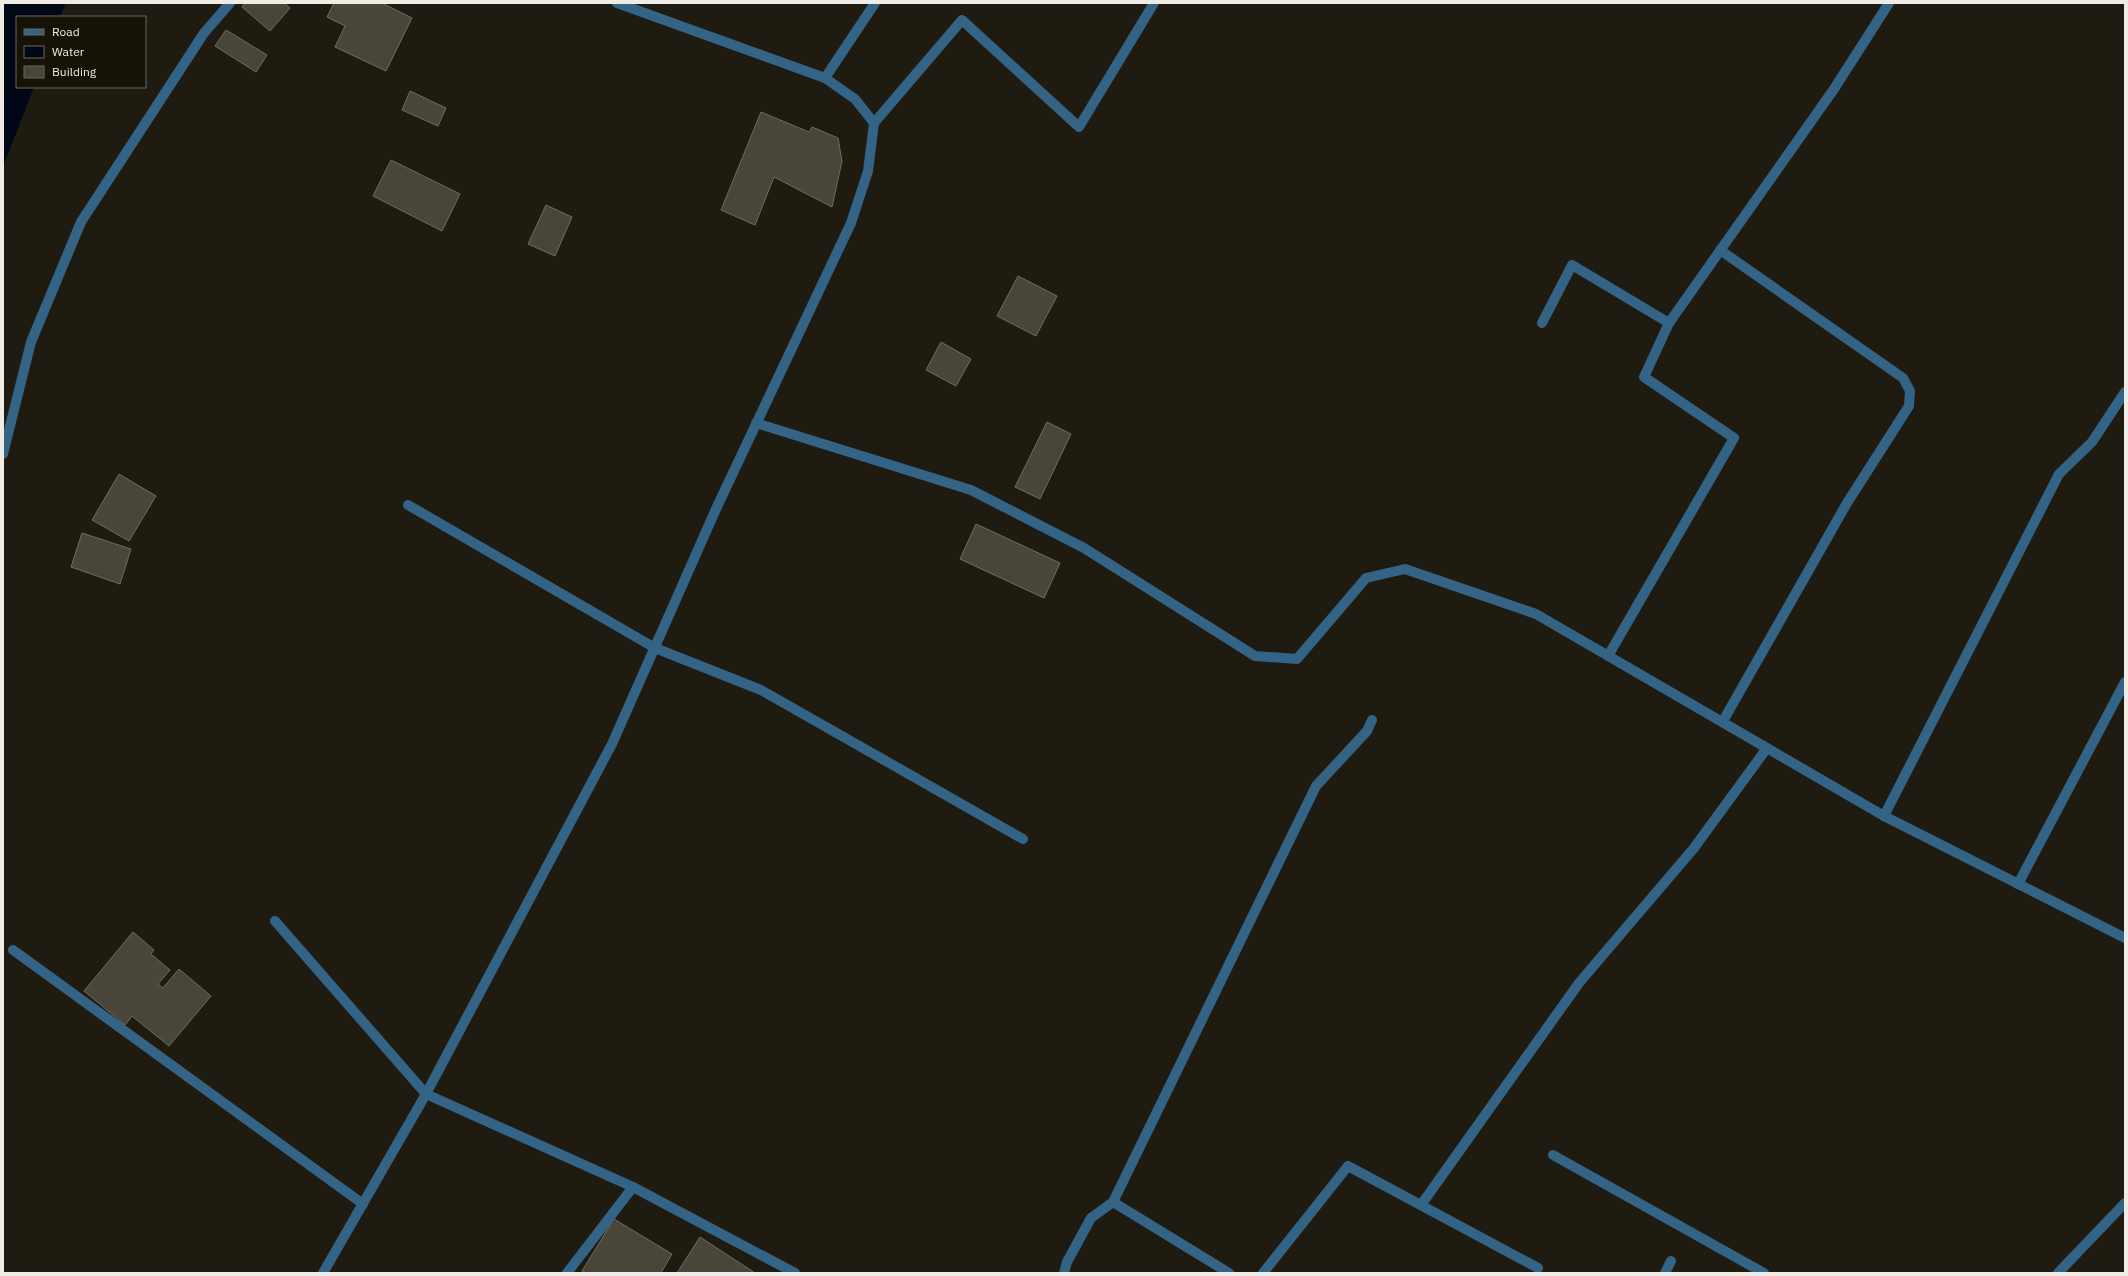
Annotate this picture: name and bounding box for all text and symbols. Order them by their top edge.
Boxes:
legend [16,16,146,88]
text: Road [52,24,80,39]
text: Water [52,44,85,59]
text: Building [52,64,97,79]

